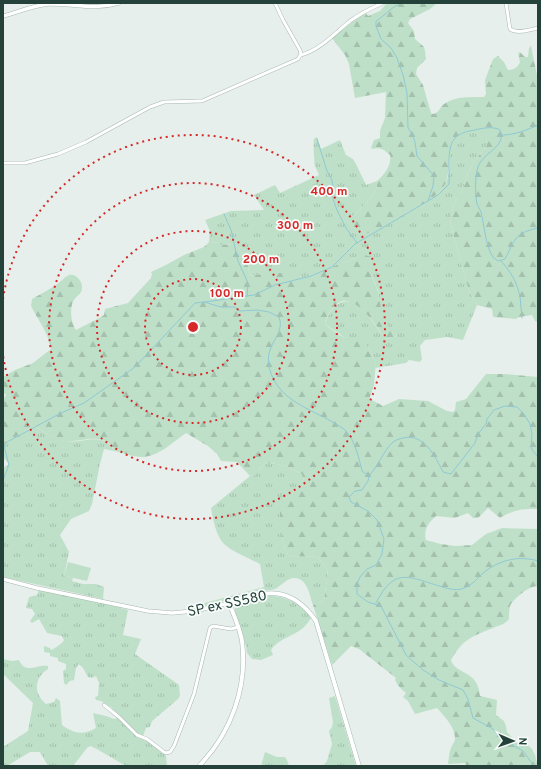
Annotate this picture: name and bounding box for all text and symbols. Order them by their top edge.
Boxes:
text: 400 m [310,184,348,200]
text: 300 m [277,218,313,234]
text: 200 m [243,252,279,268]
text: 100 m [210,286,244,302]
centre of rings [186,320,200,334]
street label: SP ex SS580 [186,588,269,621]
north arrow [493,721,533,761]
text: N [515,737,529,746]

